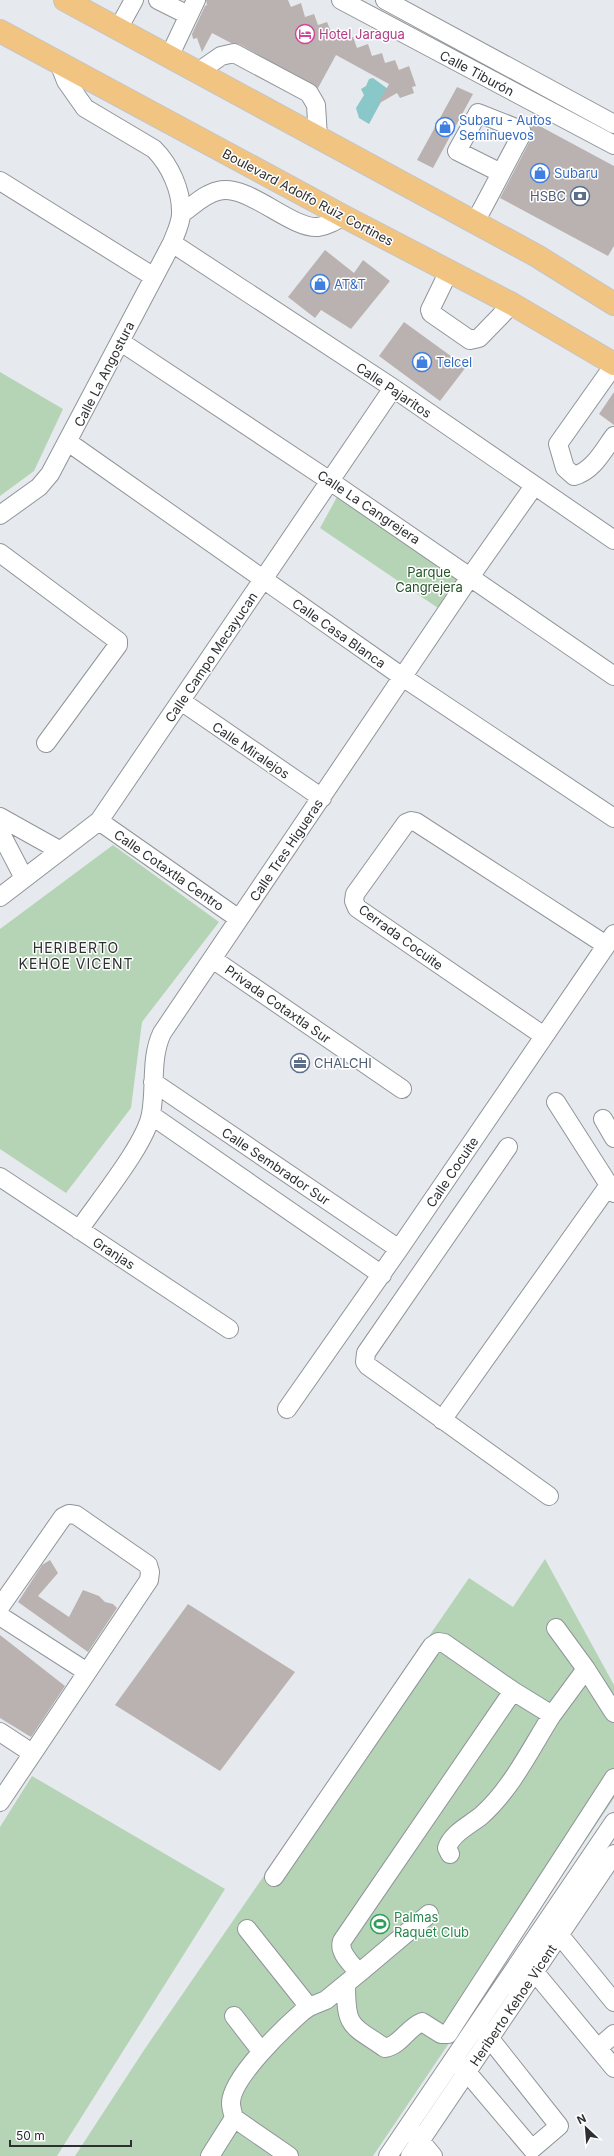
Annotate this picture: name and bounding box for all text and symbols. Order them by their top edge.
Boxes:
hotel icon: Hotel Jaragua [294,23,316,45]
place label: Hotel Jaragua [319,26,405,42]
street label: Calle Tiburón [437,47,517,99]
place label: Subaru - Autos Seminuevos [459,112,552,143]
shop icon: Subaru - Autos Seminuevos [434,116,456,138]
street label: Boulevard Adolfo Ruiz Cortines [220,145,396,249]
shop icon: Subaru [529,162,551,184]
place label: Subaru [554,165,598,181]
bank icon: HSBC [569,185,591,207]
place label: HSBC [530,188,566,204]
shop icon: AT&T [309,273,331,295]
place label: AT&T [334,276,366,292]
street label: Calle La Angostura [71,319,137,429]
shop icon: Telcel [411,351,433,373]
place label: Telcel [436,354,472,370]
street label: Calle Pajaritos [353,359,435,421]
street label: Calle La Cangrejera [315,467,423,547]
park label: Parque Cangrejera [395,564,463,595]
street label: Calle Campo Mecayucan [161,589,261,725]
street label: Calle Casa Blanca [289,595,389,671]
street label: Calle Miralejos [209,718,293,782]
street label: Calle Tres Higueras [246,796,326,904]
street label: Calle Cotaxtla Centro [111,826,227,914]
street label: Cerrada Cocuite [356,901,446,973]
district label: HERIBERTO KEHOE VICENT [19,939,133,972]
street label: Privada Cotaxtla Sur [222,961,334,1047]
office icon: CHALCHI [289,1052,311,1074]
place label: CHALCHI [314,1055,372,1071]
street label: Calle Sembrador Sur [219,1124,333,1208]
street label: Calle Cocuite [423,1134,481,1210]
street label: Granjas [90,1234,138,1273]
place label: Palmas Raquet Club [394,1909,469,1940]
sports icon: Palmas Raquet Club [369,1913,391,1935]
street label: Heriberto Kehoe Vicent [466,1941,560,2069]
north arrow [566,2108,606,2148]
text: N [575,2111,588,2127]
scale bar [10,2122,131,2148]
text: 50 m [16,2128,45,2143]

